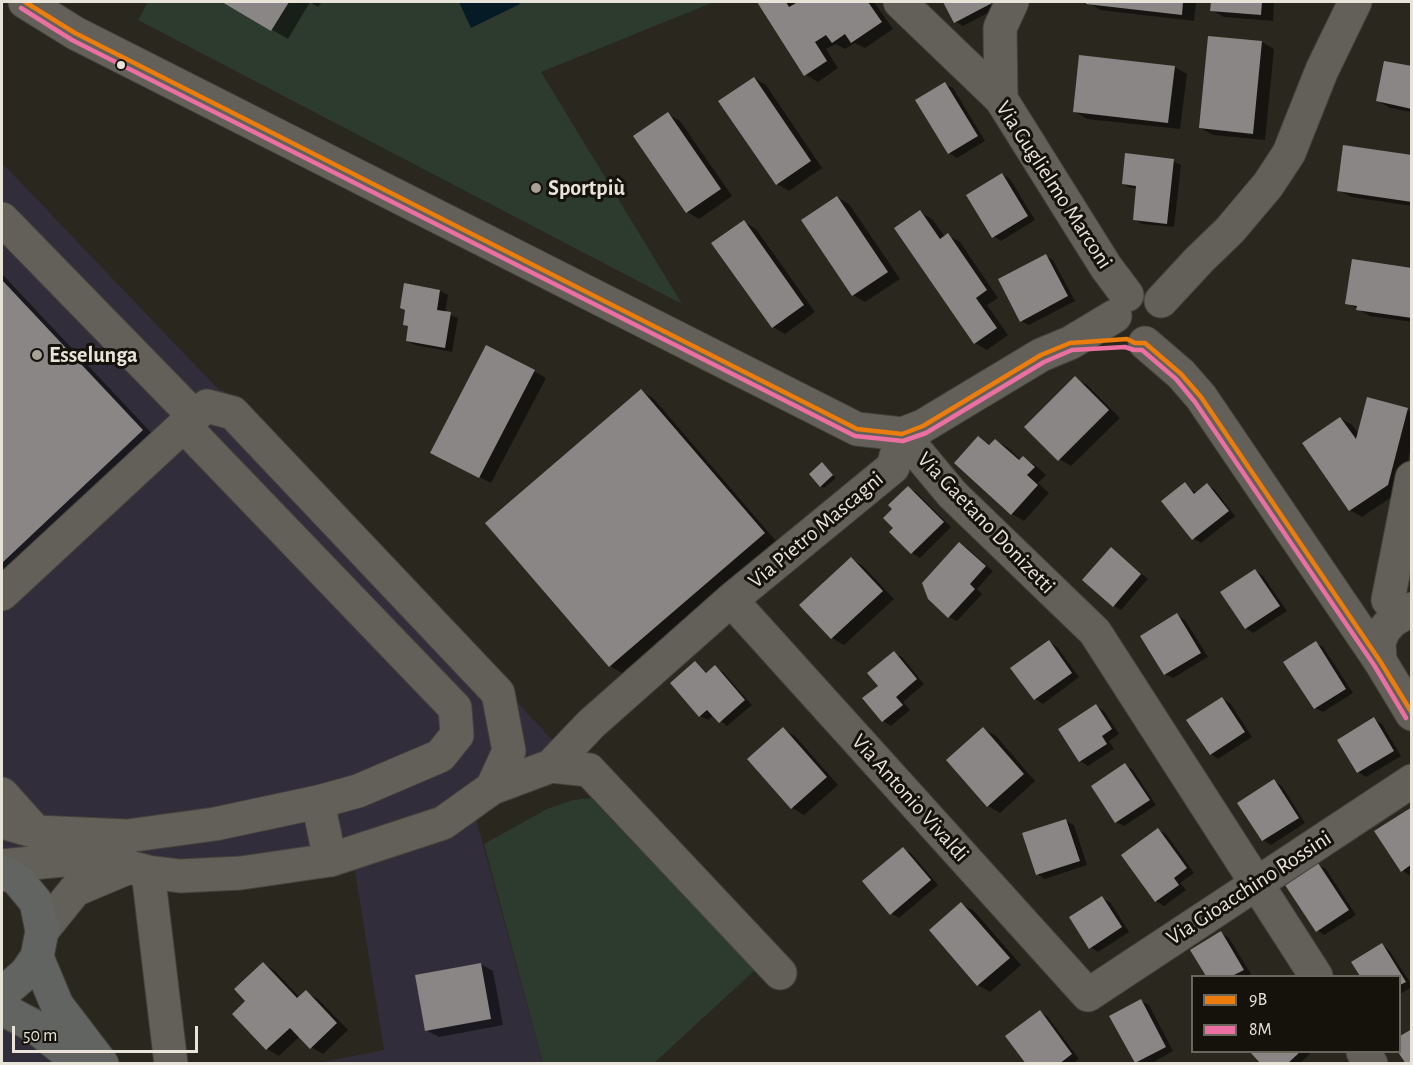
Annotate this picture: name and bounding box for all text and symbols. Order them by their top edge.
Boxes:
unlabelled marker [115,59,127,71]
street label: Via Guglielmo Marconi [990,96,1118,274]
place label: Sportpiù [548,175,625,201]
marker: Sportpiù [529,181,543,195]
place label: Esselunga [49,342,137,368]
marker: Esselunga [30,348,44,362]
street label: Via Gaetano Donizetti [911,446,1061,600]
street label: Via Pietro Mascagni [743,466,889,594]
street label: Via Antonio Vivaldi [846,729,974,867]
street label: Via Gioacchino Rossini [1162,825,1336,951]
legend [1191,975,1401,1053]
text: 9B [1249,991,1267,1009]
scale bar [15,1014,201,1052]
text: 8M [1249,1021,1272,1039]
text: 50 m [23,1027,57,1045]

